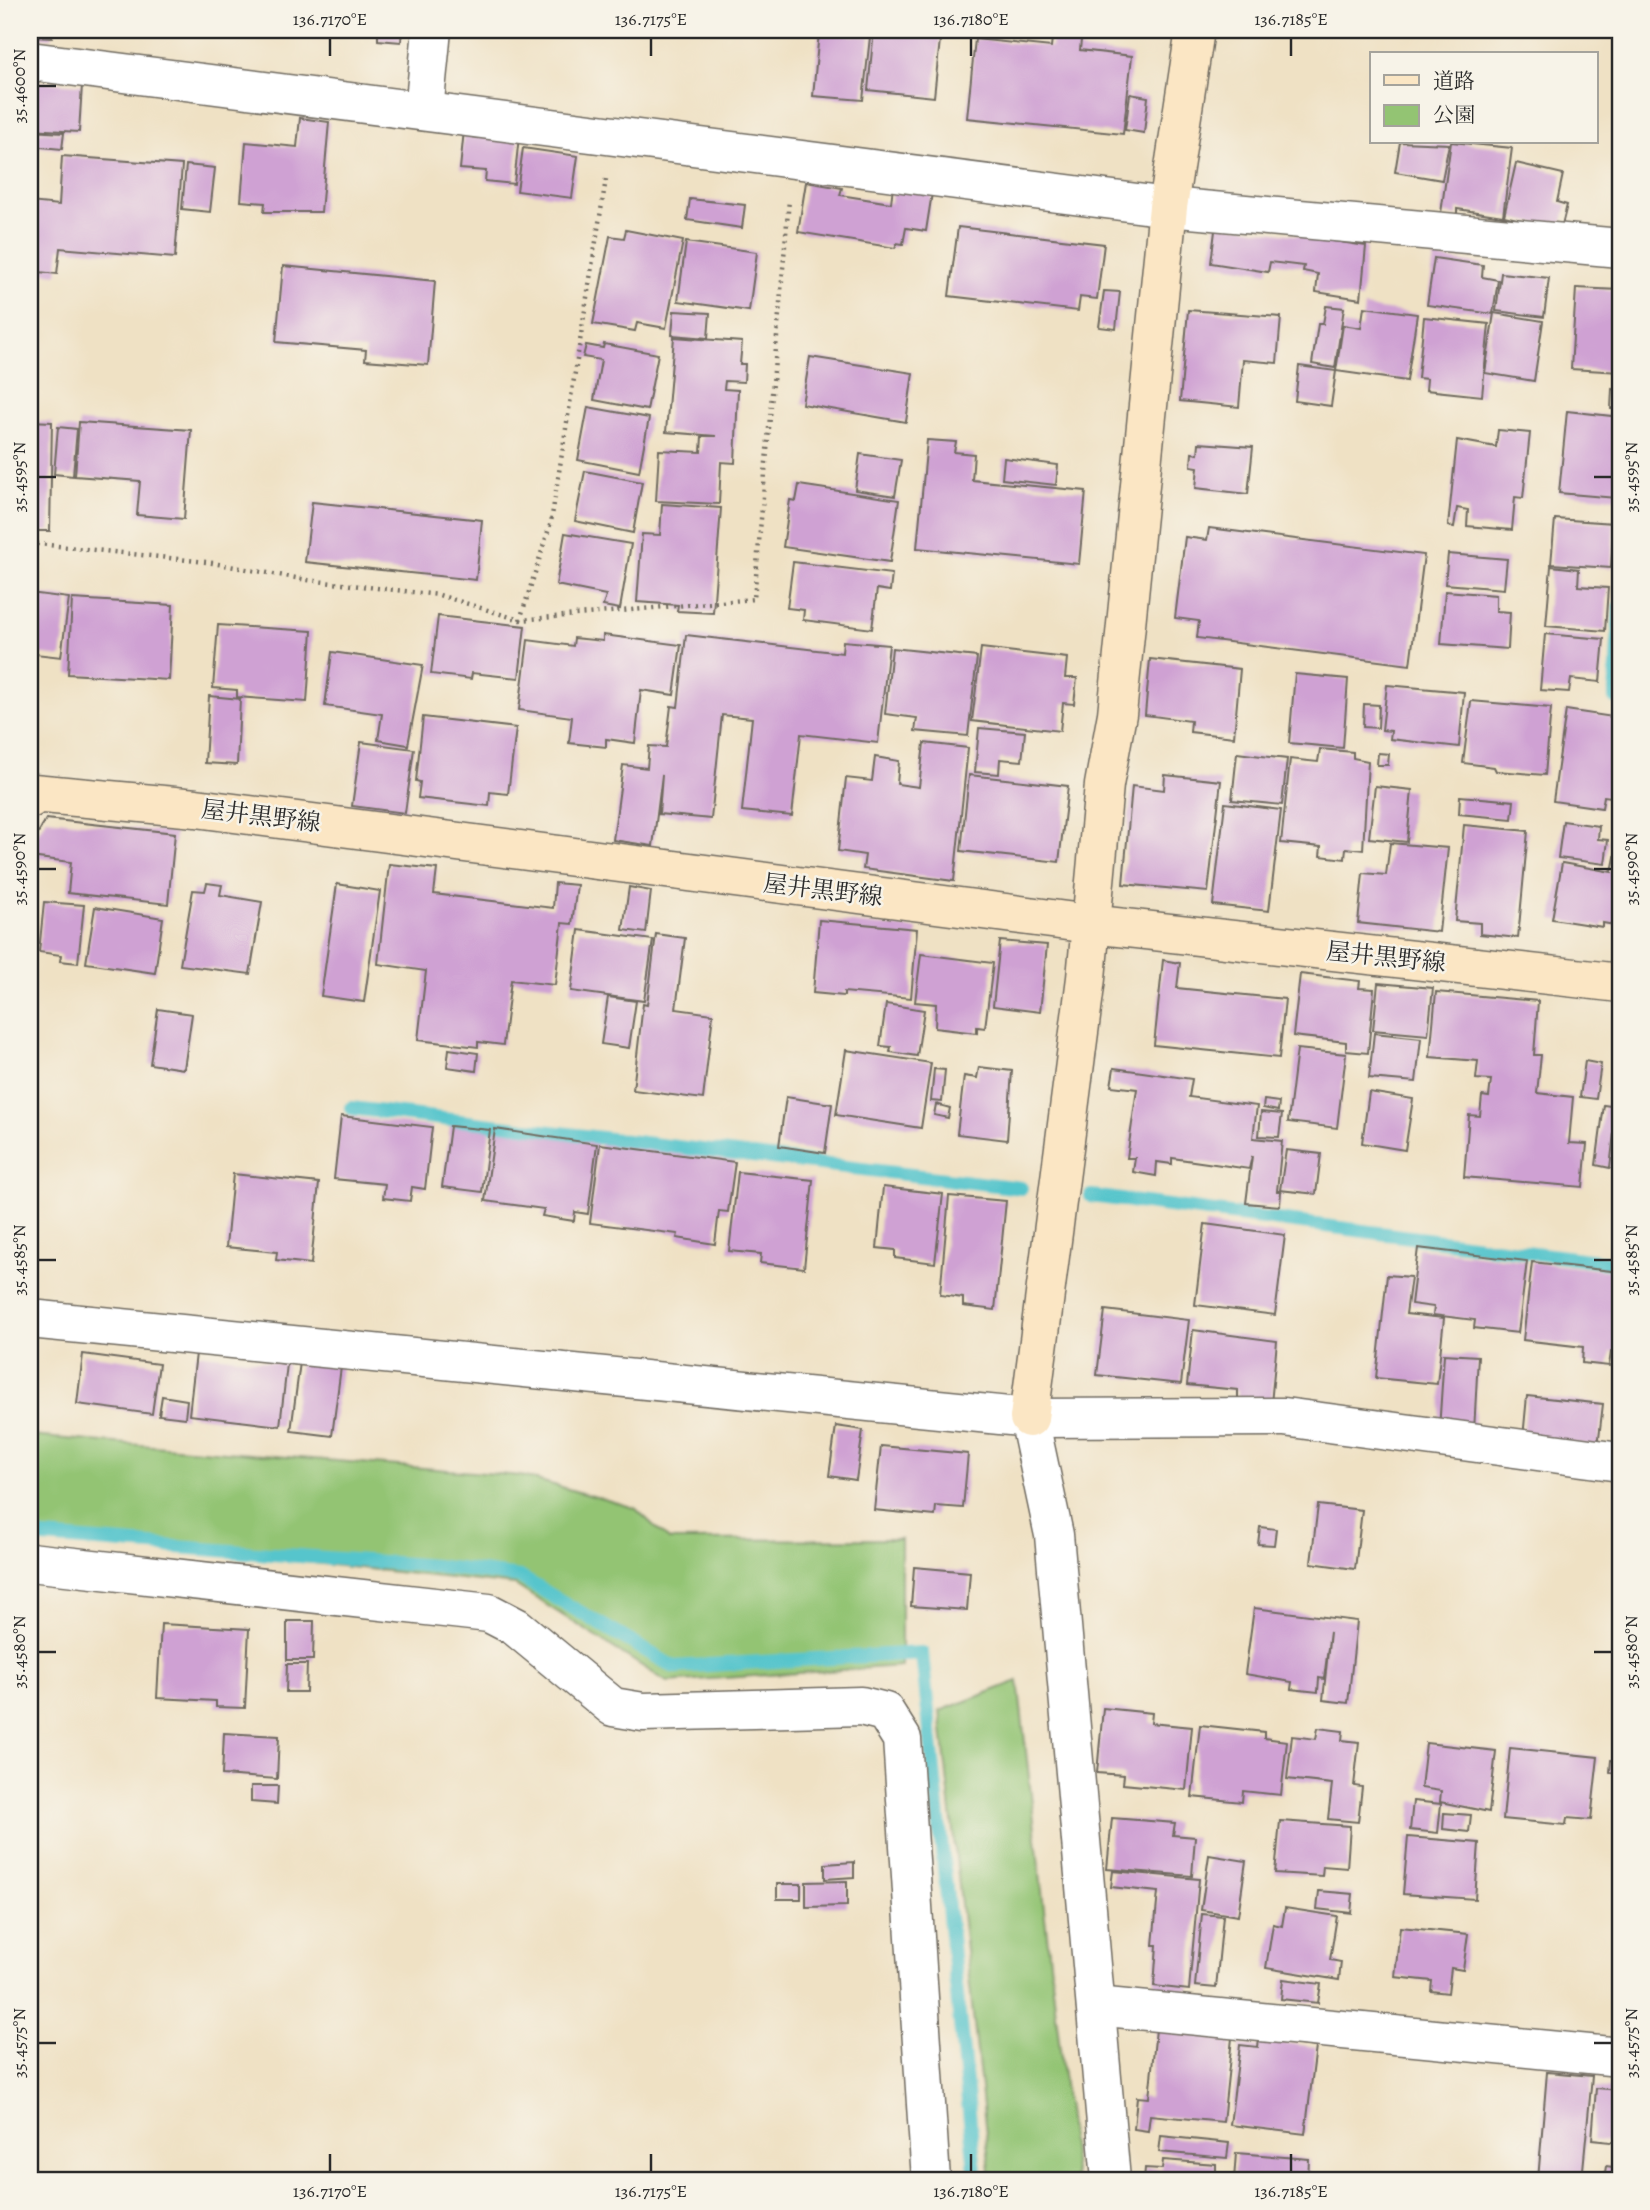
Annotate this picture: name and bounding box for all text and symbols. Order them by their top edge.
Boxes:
text: 136.7170°E [293,7,367,31]
text: 136.7175°E [615,7,687,31]
text: 136.7180°E [933,7,1009,31]
text: 136.7185°E [1254,7,1328,31]
text: 35.4600°N [7,49,31,123]
legend [1370,52,1598,144]
text: 道路 [1433,67,1475,95]
text: 公園 [1433,101,1475,129]
text: 35.4595°N [7,441,31,512]
text: 35.4595°N [1619,441,1643,512]
street label: 屋井黒野線 [199,793,323,839]
text: 35.4590°N [7,833,31,905]
text: 35.4590°N [1619,833,1643,905]
street label: 屋井黒野線 [761,867,885,913]
street label: 屋井黒野線 [1325,935,1447,979]
text: 35.4585°N [7,1224,31,1296]
text: 35.4585°N [1619,1224,1643,1296]
text: 35.4580°N [7,1615,31,1689]
text: 35.4580°N [1619,1615,1643,1689]
text: 35.4575°N [7,2008,31,2078]
text: 35.4575°N [1619,2008,1643,2078]
text: 136.7170°E [293,2179,367,2203]
text: 136.7175°E [615,2179,687,2203]
text: 136.7180°E [933,2179,1009,2203]
text: 136.7185°E [1254,2179,1328,2203]

